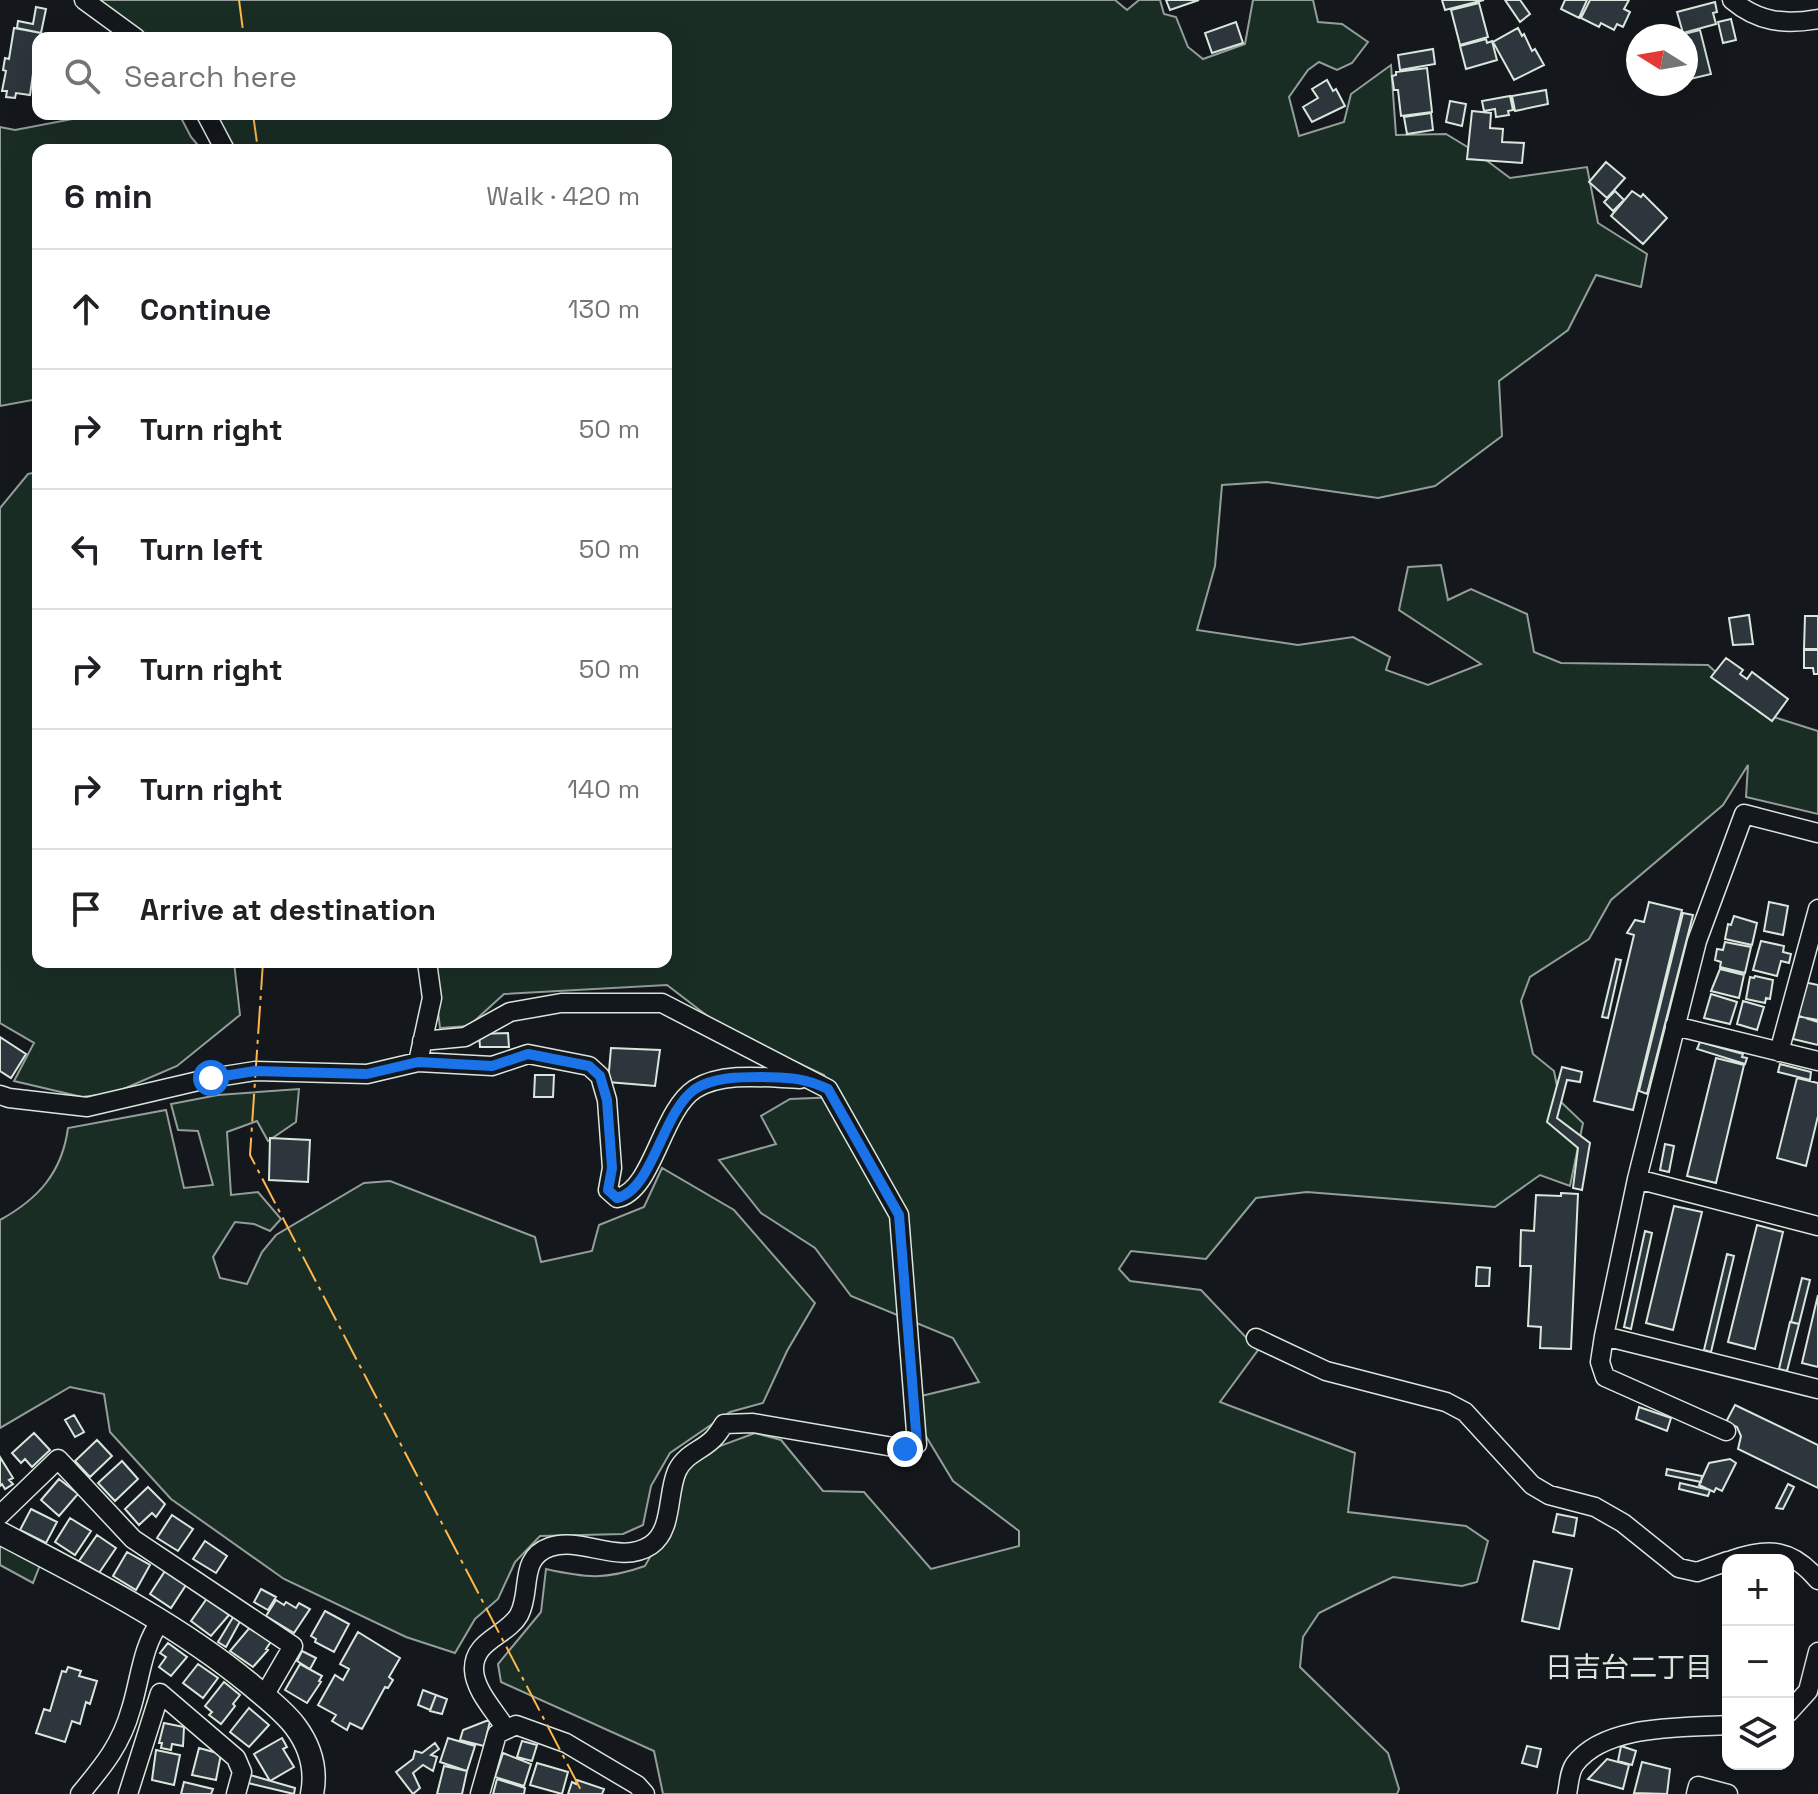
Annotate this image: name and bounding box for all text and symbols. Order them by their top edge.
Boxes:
north arrow [1626,24,1698,96]
search box [32,32,672,120]
icon: search [60,54,104,98]
text: Search here [124,57,297,96]
text: 6 min [64,175,153,218]
text: Walk · 420 m [486,179,640,213]
icon: ahead [64,287,108,331]
text: Continue [140,290,271,329]
text: 130 m [568,292,640,326]
icon: right [64,407,108,451]
text: Turn right [140,410,283,449]
text: 50 m [579,412,640,446]
icon: left [64,527,108,571]
text: Turn left [140,530,263,569]
text: 50 m [579,532,640,566]
icon: right [64,647,108,691]
text: Turn right [140,650,283,689]
text: 50 m [579,652,640,686]
icon: right [64,767,108,811]
text: Turn right [140,770,283,809]
text: 140 m [567,772,640,806]
icon: arrive [64,887,108,931]
text: Arrive at destination [140,890,436,929]
route start [193,1060,229,1096]
route end [887,1431,923,1467]
map controls [1722,1554,1794,1770]
button: + [1722,1554,1794,1626]
button: − [1722,1626,1794,1698]
district label: 日吉台二丁目 [1545,1649,1713,1685]
button: layers [1722,1698,1794,1770]

